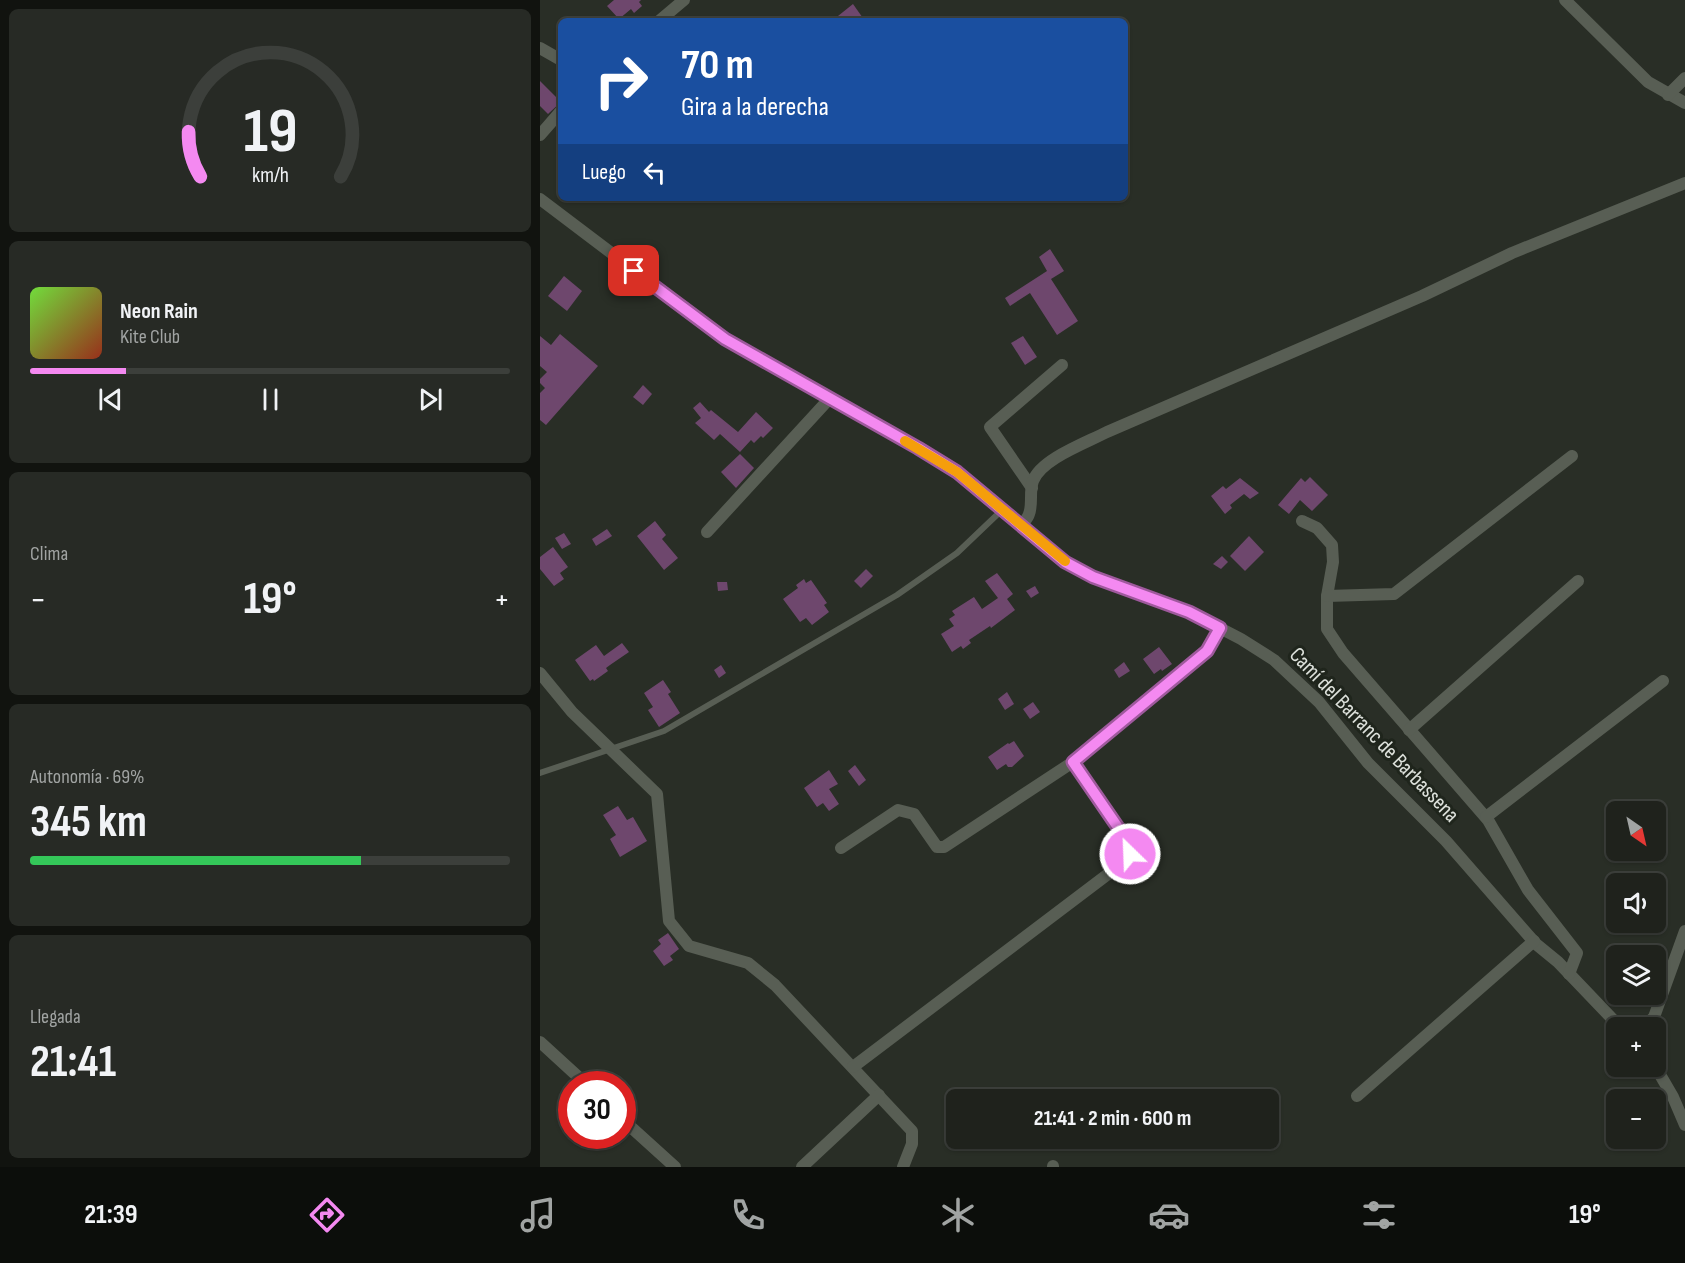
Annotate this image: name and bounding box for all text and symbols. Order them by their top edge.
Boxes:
text: 70 m [681,40,754,91]
icon: right [582,42,660,120]
text: Gira a la derecha [681,91,829,123]
text: 19 [243,95,297,170]
icon: left [638,156,671,189]
text: Luego [582,159,626,186]
text: km/h [251,164,289,189]
pin [608,245,659,296]
icon: arrive [617,254,650,287]
text: Neon Rain [120,298,198,325]
text: Kite Club [120,325,180,349]
icon: previous [94,383,127,416]
icon: pause [254,383,287,416]
icon: next [414,383,447,416]
text: Clima [30,542,68,566]
text: 19° [243,572,297,627]
text: − [30,580,46,620]
text: + [494,580,510,620]
street label: Camí del Barranc de Barbassena [1283,642,1465,828]
text: Autonomía · 69% [30,765,145,789]
text: 345 km [30,795,147,850]
north arrow [1606,801,1666,861]
map controls [1606,801,1666,1149]
position arrow [1098,822,1162,886]
button: sound [1606,873,1666,933]
button: layers [1606,945,1666,1005]
text: Llegada [30,1005,81,1029]
button: + [1606,1017,1666,1077]
text: 21:41 [30,1035,116,1090]
speed limit sign: 30 [558,1071,636,1149]
button: − [1606,1089,1666,1149]
text: 21:41 · 2 min · 600 m [1034,1105,1191,1132]
icon: directions [306,1194,348,1236]
icon: music [517,1194,559,1236]
icon: phone [727,1194,769,1236]
icon: climate [937,1194,979,1236]
icon: car [1148,1194,1190,1236]
icon: filters [1358,1194,1400,1236]
text: 21:39 [84,1199,138,1231]
text: 19° [1569,1199,1601,1231]

